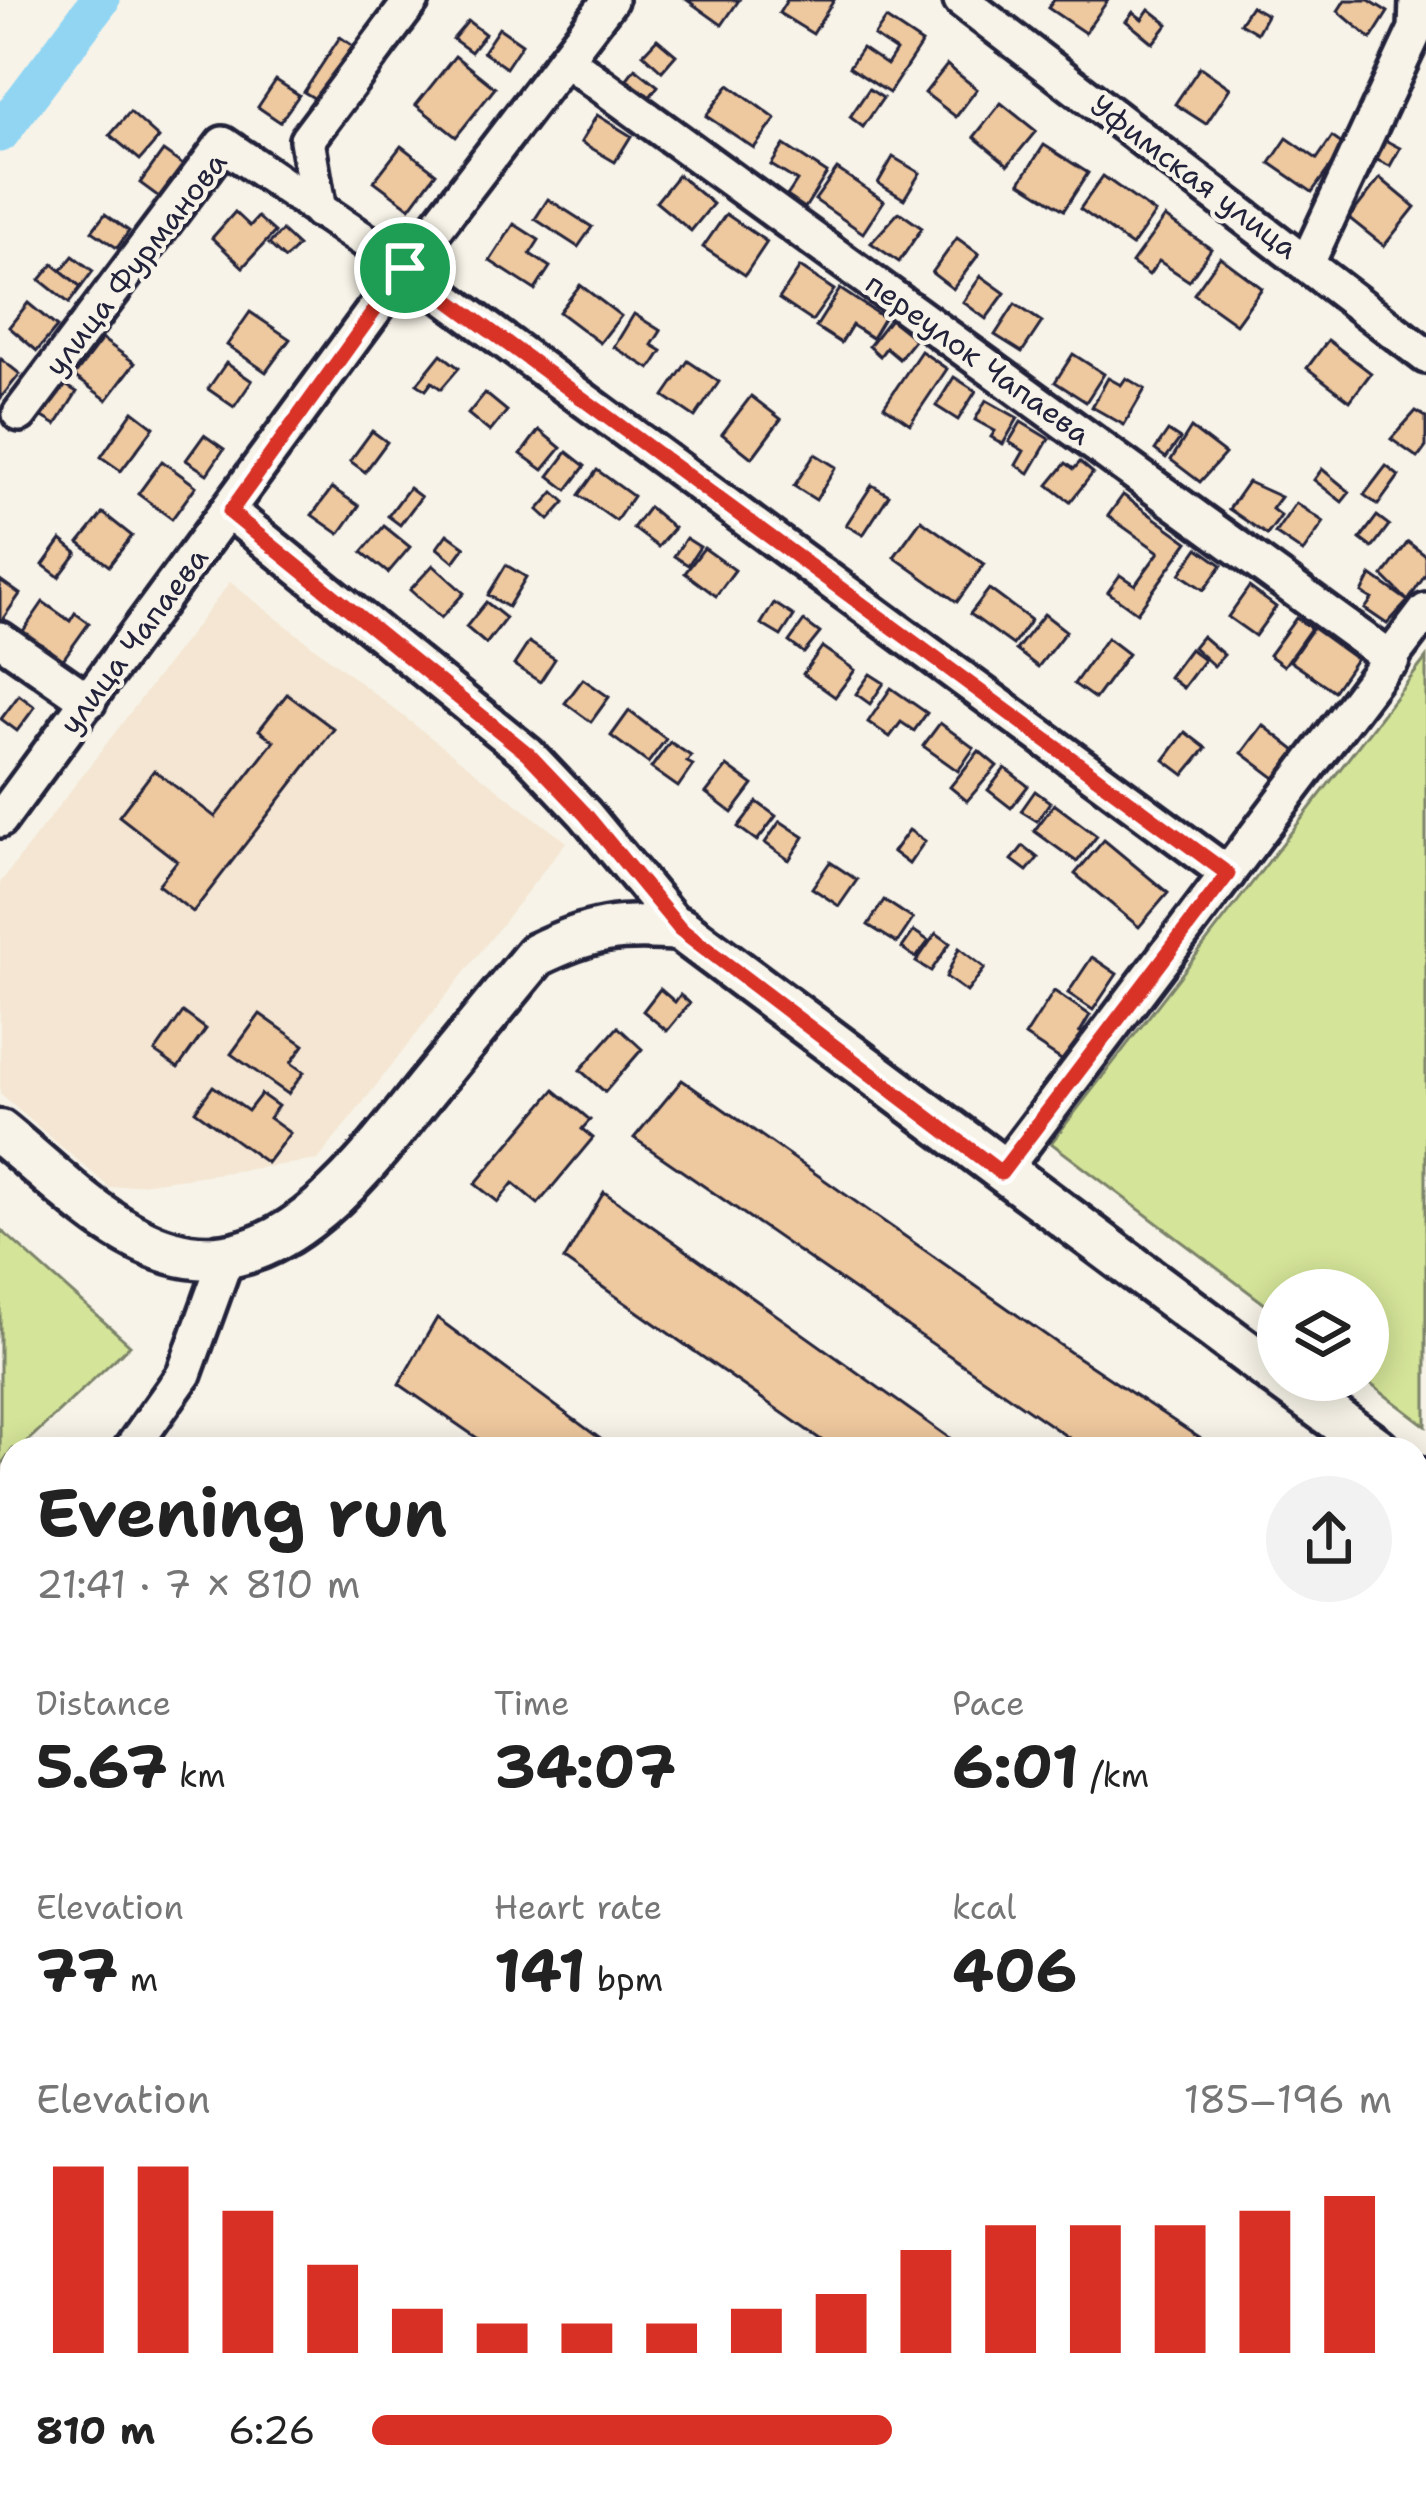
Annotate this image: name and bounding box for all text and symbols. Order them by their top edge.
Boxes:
street label: Уфимская улица [1082,85,1307,268]
street label: улица Фурманова [35,143,236,384]
pin [354,217,456,319]
icon: arrive [372,235,438,301]
street label: переулок Чапаева [857,263,1099,454]
street label: улица Чапаева [50,539,218,743]
map controls [1257,1269,1389,1401]
button: layers [1257,1269,1389,1401]
text: Evening run [36,1469,447,1557]
button: share [1266,1476,1392,1602]
text: 21:41 · 7 × 810 m [36,1558,360,1610]
text: Distance [36,1681,171,1726]
text: Time [494,1681,570,1726]
text: Pace [952,1681,1025,1726]
text: 5.67 [36,1726,168,1806]
text: 34:07 [494,1726,676,1806]
text: 6:01 [952,1726,1079,1806]
text: km [168,1753,226,1798]
text: /km [1079,1753,1149,1798]
text: Elevation [36,1885,184,1930]
text: Heart rate [494,1885,662,1930]
text: kcal [952,1885,1016,1930]
text: 77 [36,1930,118,2010]
text: 141 [494,1930,586,2010]
text: 406 [952,1930,1078,2010]
text: m [118,1957,158,2002]
text: bpm [586,1957,663,2002]
text: Elevation [36,2073,211,2125]
text: 185–196 m [1183,2073,1392,2125]
text: 810 m [36,2404,155,2456]
text: 6:26 [228,2404,316,2456]

